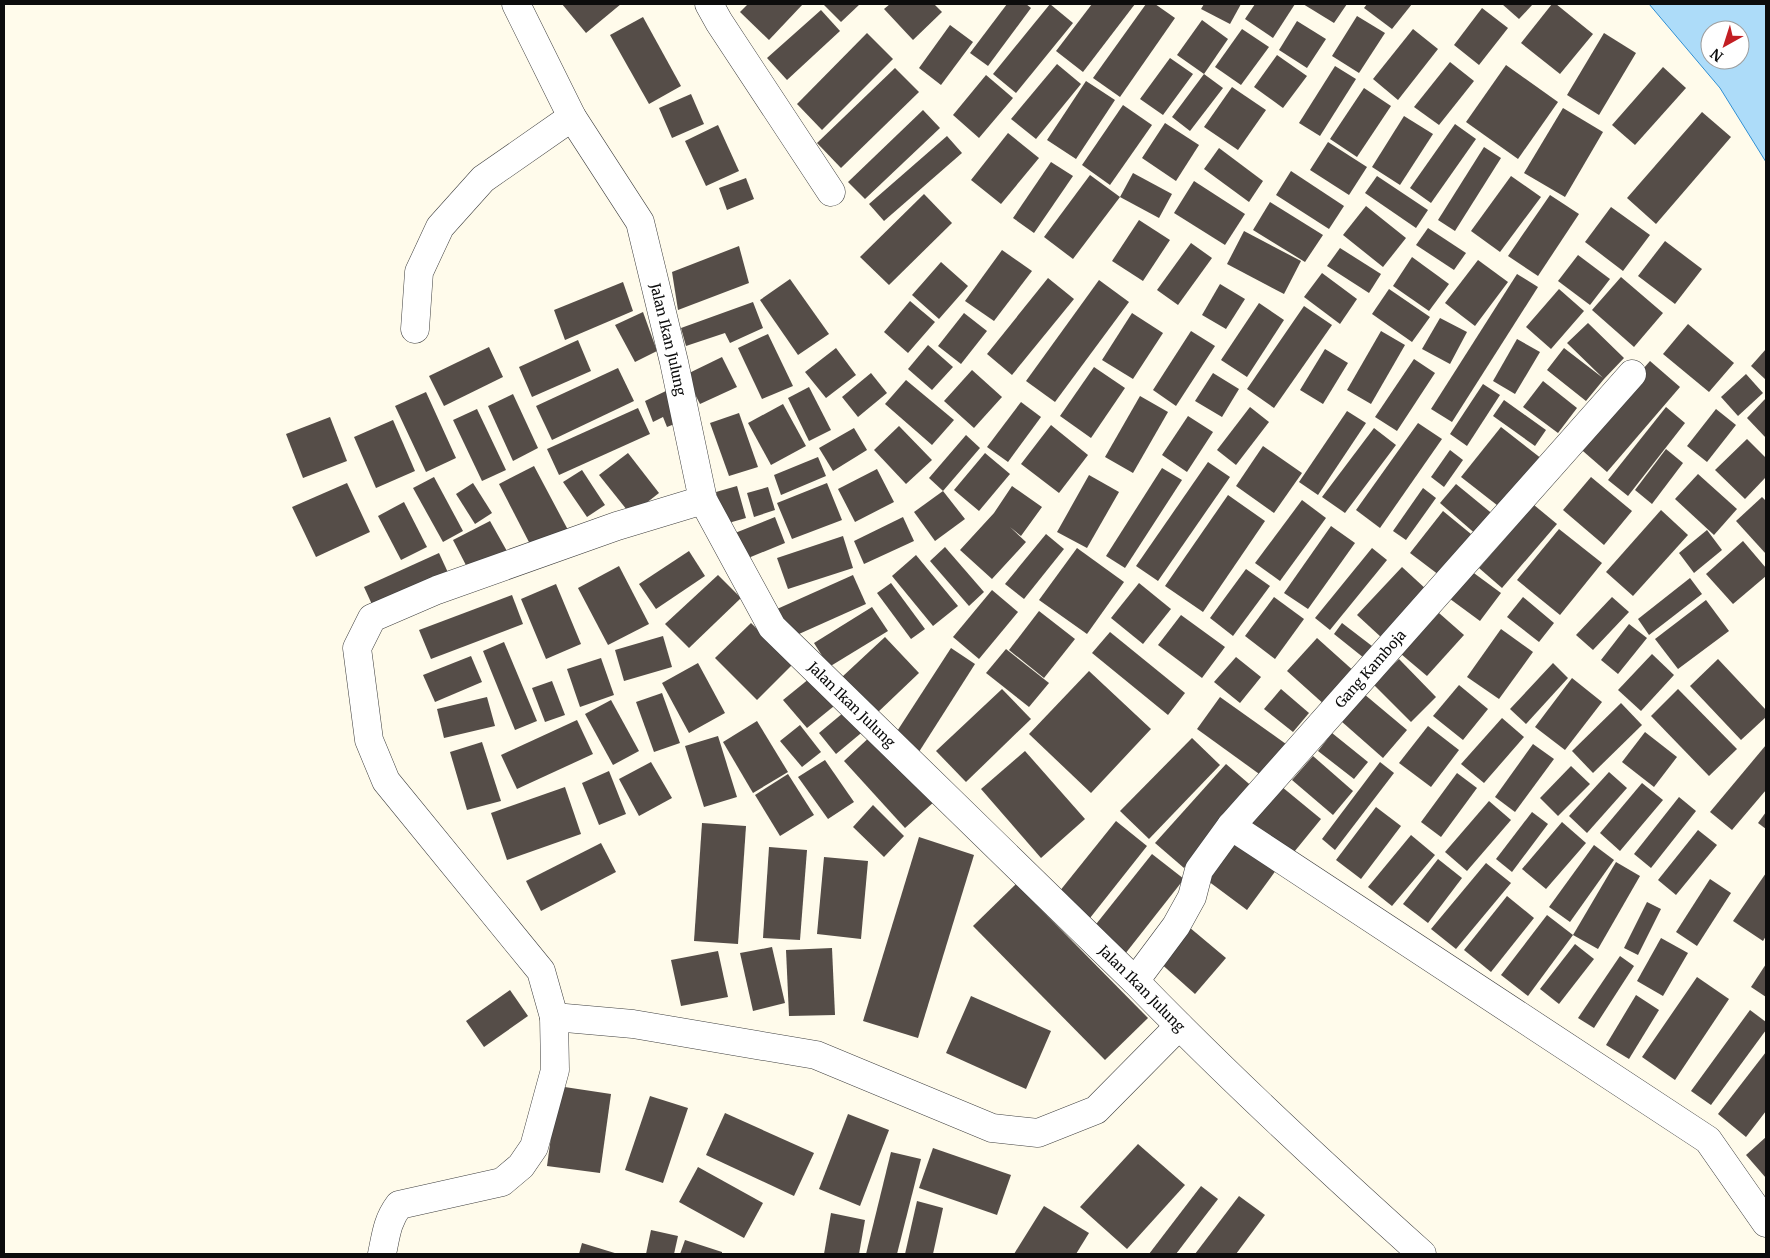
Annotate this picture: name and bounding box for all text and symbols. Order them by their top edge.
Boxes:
north arrow [1700,20,1750,70]
text: N [1707,45,1727,66]
street label: Jalan Ikan Julung [646,280,690,398]
street label: Gang Kamboja [1331,626,1410,712]
street label: Jalan Ikan Julung [803,657,899,752]
street label: Jalan Ikan Julung [1094,941,1189,1036]

